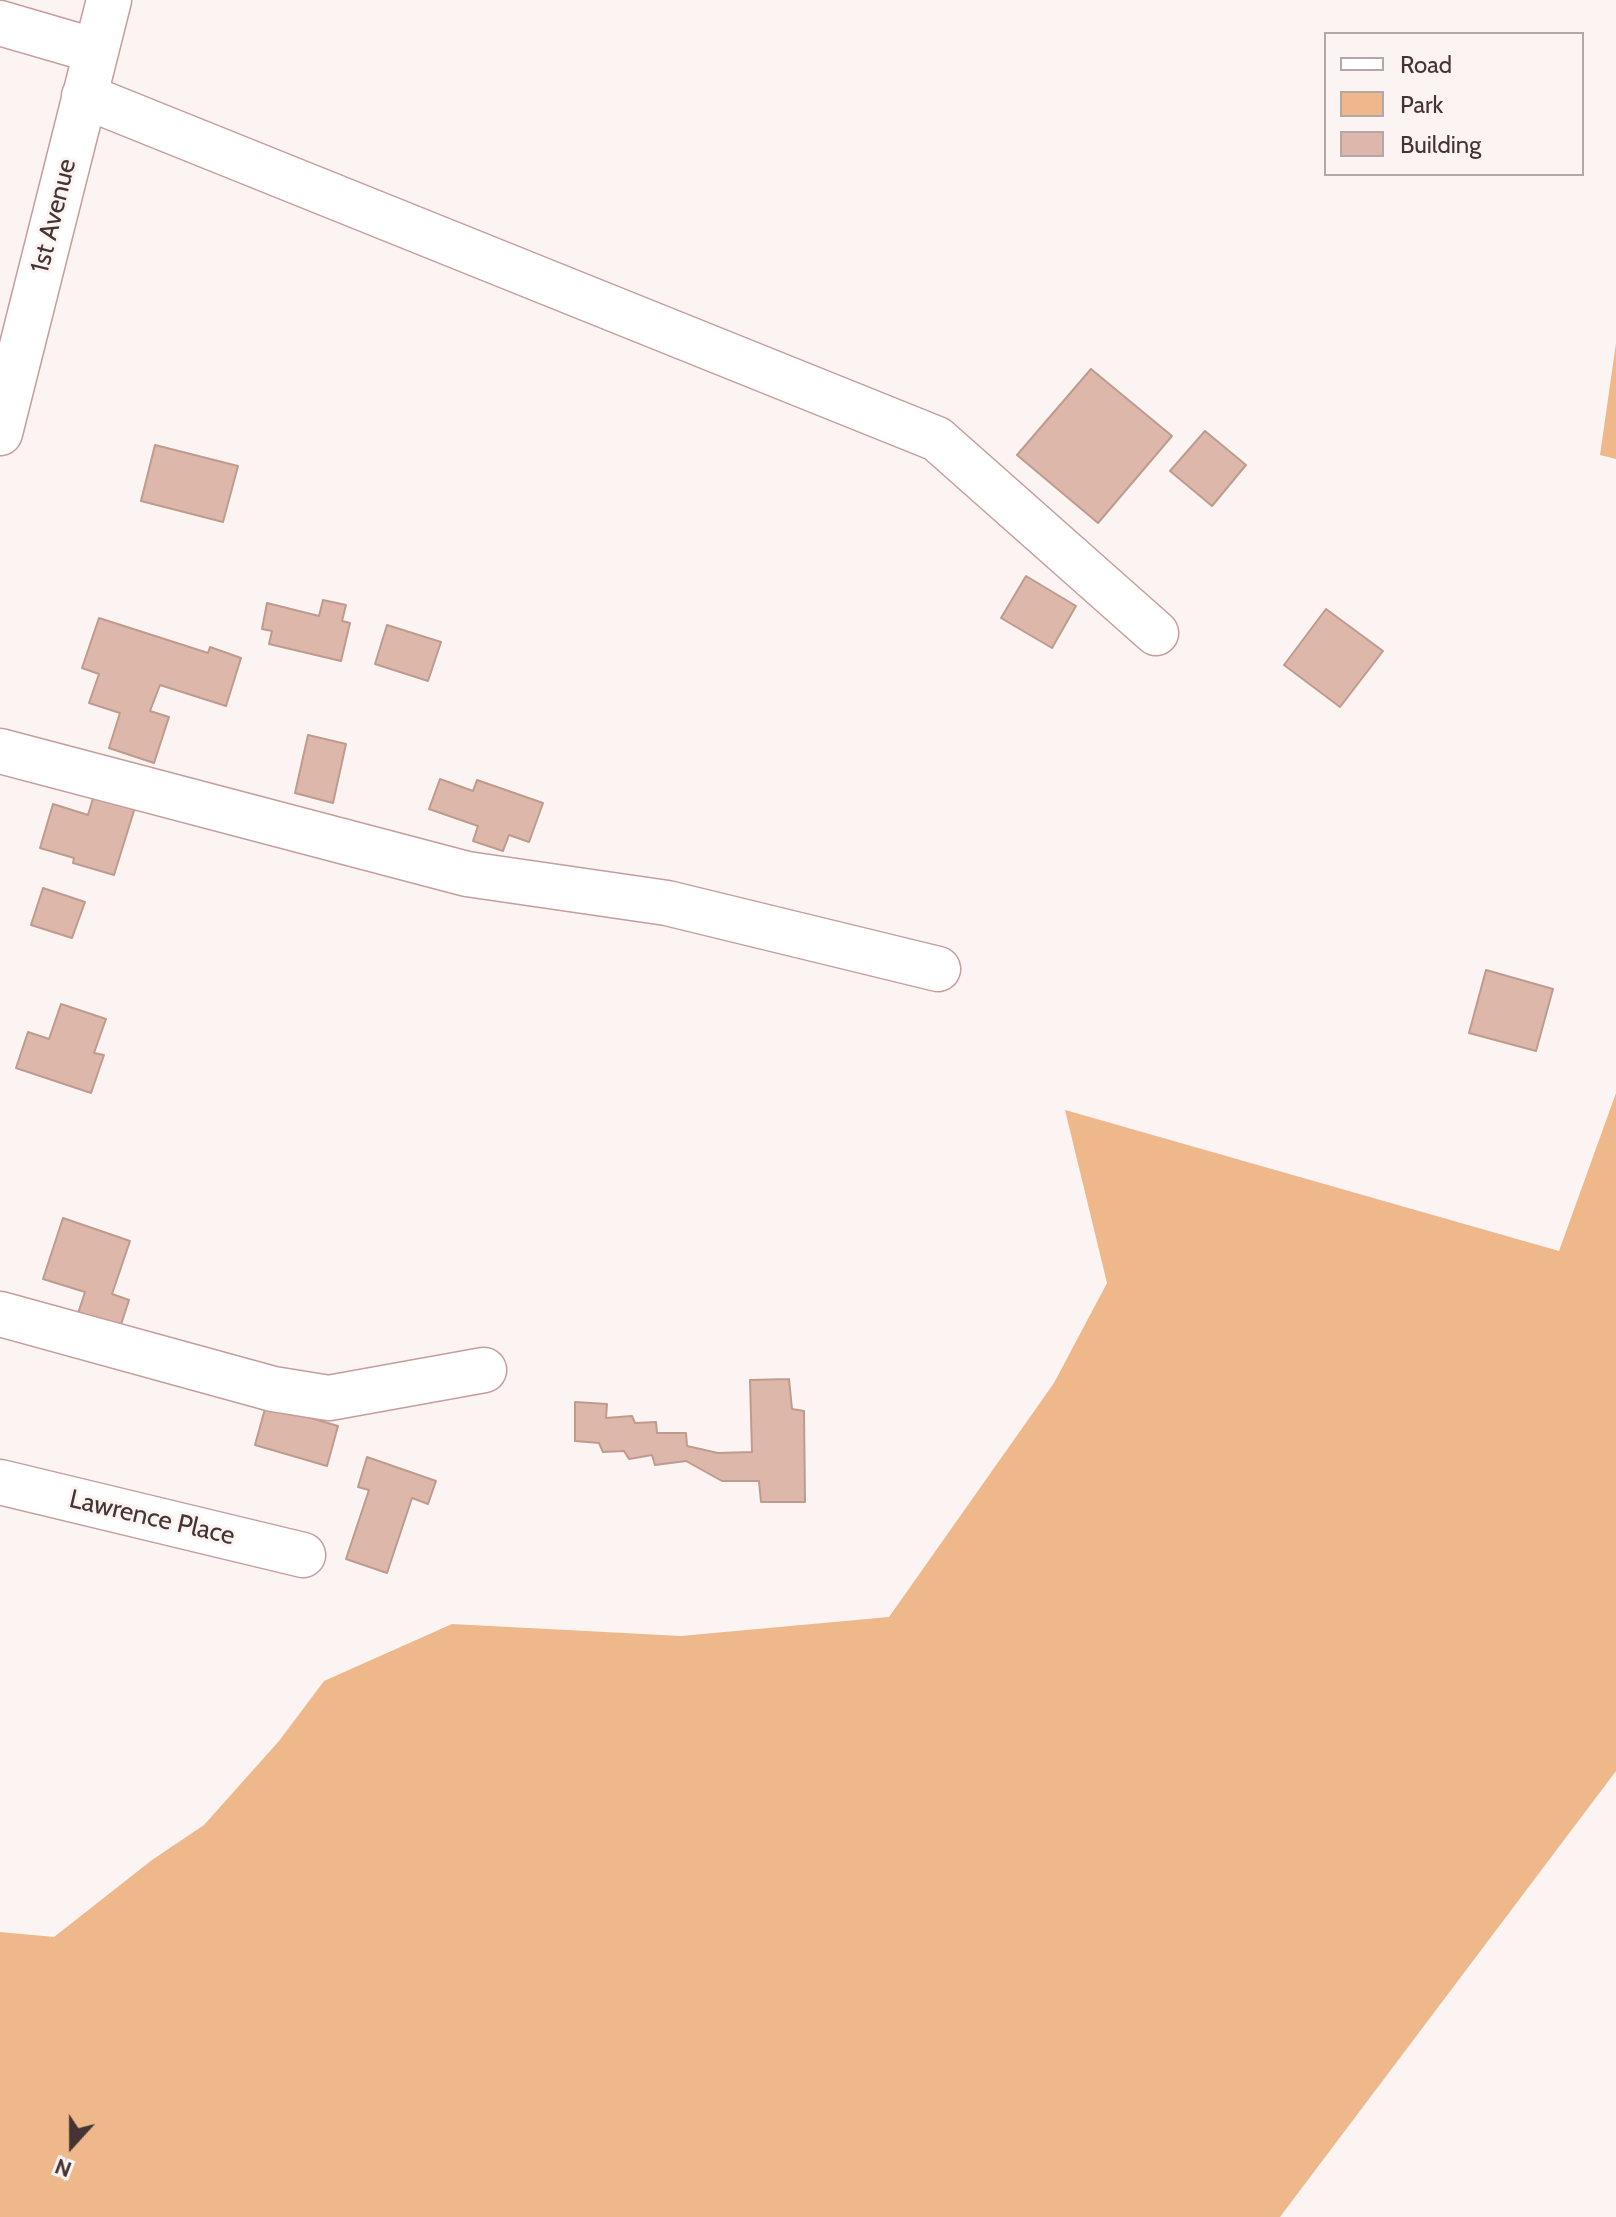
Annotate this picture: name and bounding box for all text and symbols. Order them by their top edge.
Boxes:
legend [1324,32,1584,176]
text: Road [1400,50,1452,79]
text: Park [1400,90,1443,119]
text: Building [1400,130,1481,159]
street label: 1st Avenue [25,156,83,276]
street label: Lawrence Place [66,1484,238,1552]
north arrow [32,2105,112,2185]
text: N [51,2152,75,2183]

